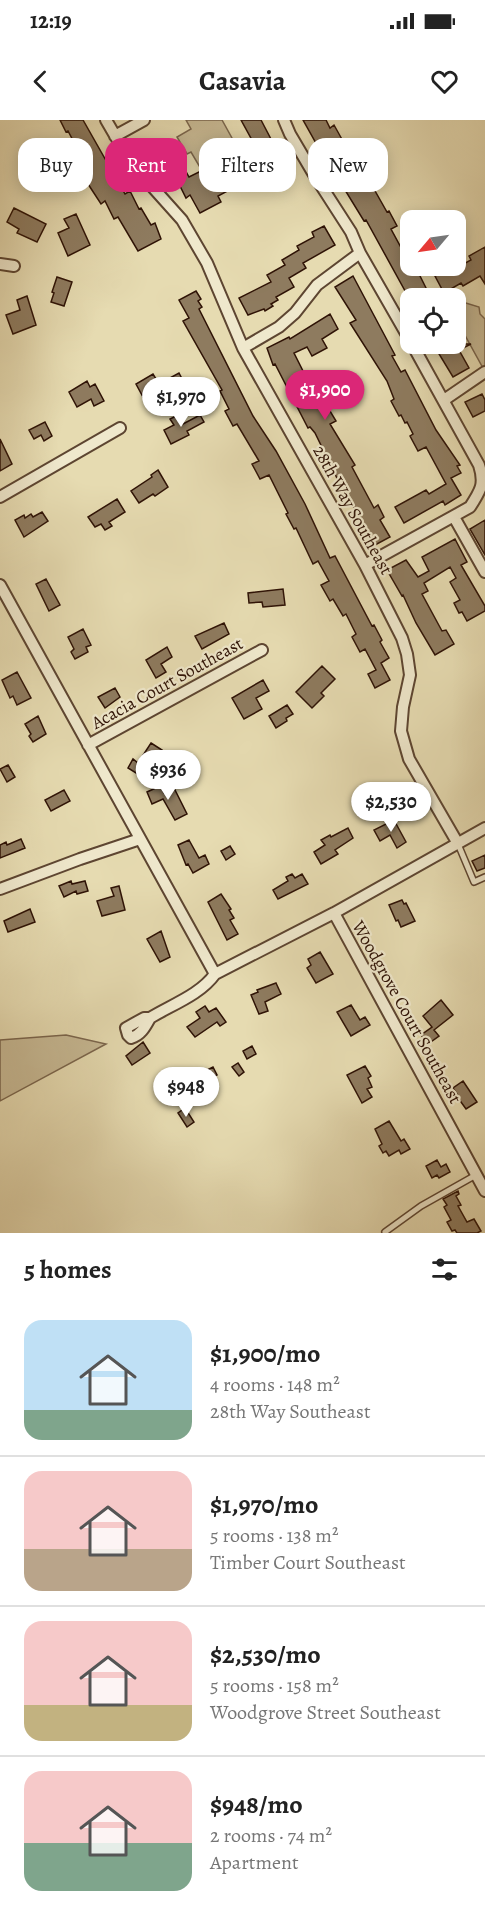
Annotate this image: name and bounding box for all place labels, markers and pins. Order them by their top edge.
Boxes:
pin: $1,900 [276,370,374,421]
pin: $1,970 [132,377,230,428]
pin: $936 [132,750,204,801]
pin: $2,530 [342,782,440,833]
pin: $948 [150,1067,222,1118]

